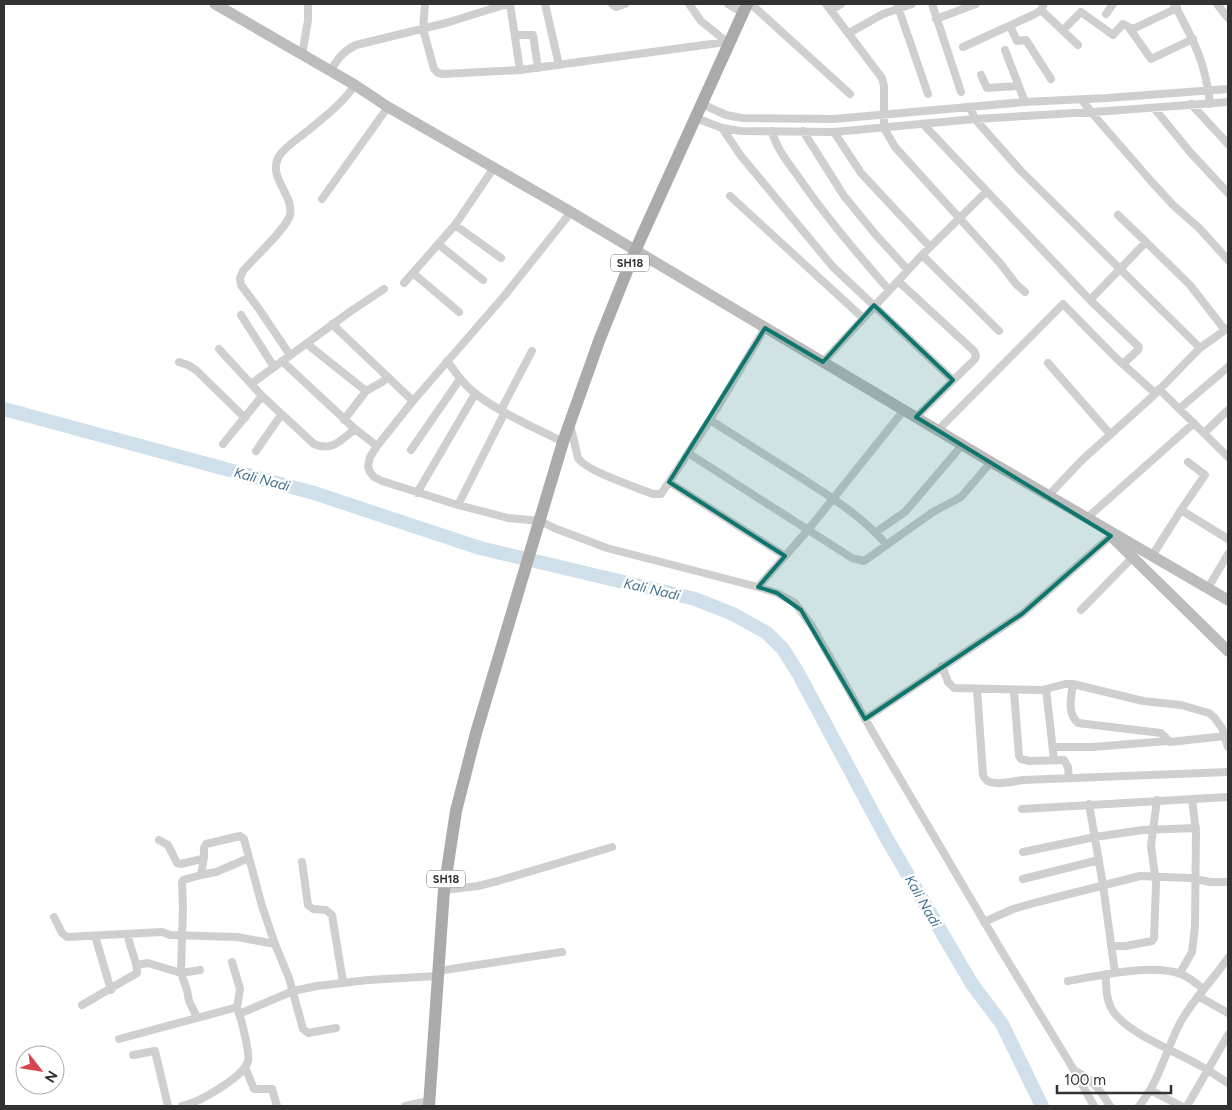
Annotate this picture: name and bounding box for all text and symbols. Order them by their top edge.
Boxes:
road number: SH18 [611,254,649,272]
water label: Kali Nadi [232,464,292,495]
water label: Kali Nadi [622,575,682,604]
road number: SH18 [427,871,465,888]
water label: Kali Nadi [901,872,945,931]
north arrow [15,1045,65,1095]
scale bar [1057,1062,1171,1094]
text: N [41,1067,61,1085]
text: 100 m [1064,1071,1106,1089]

